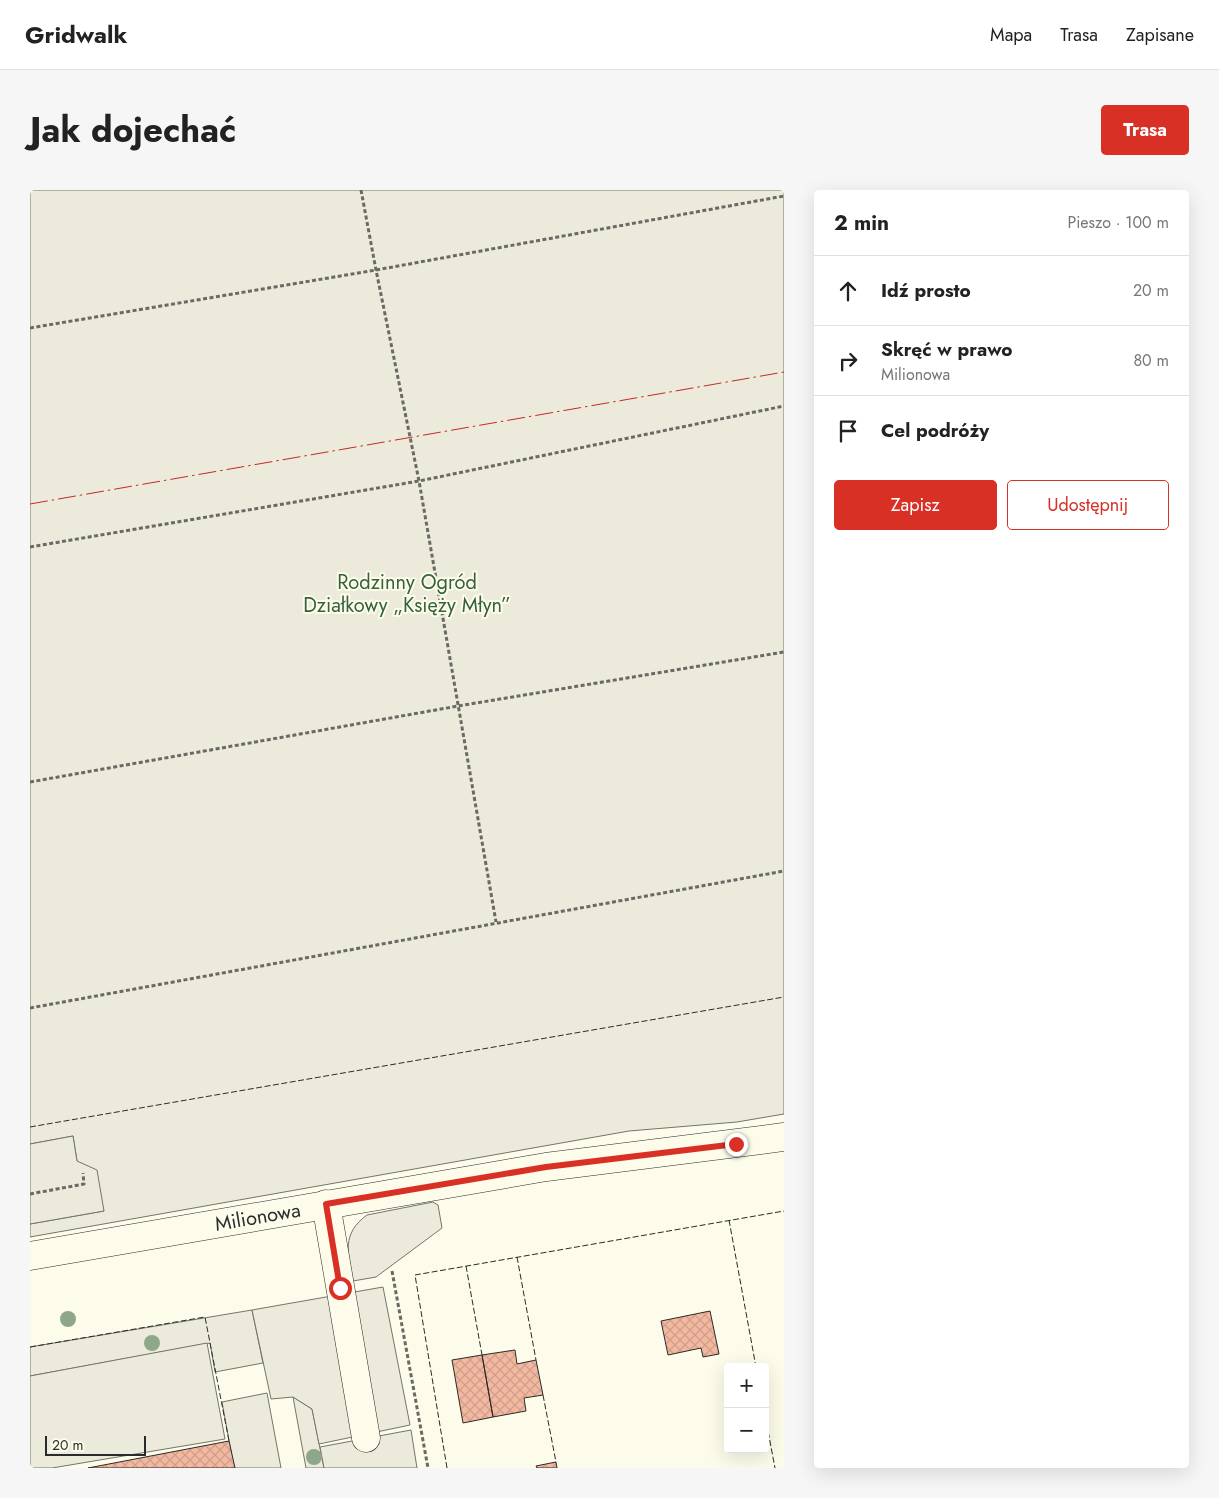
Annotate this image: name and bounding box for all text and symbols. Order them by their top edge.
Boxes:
text: Gridwalk [25,17,127,52]
text: Mapa [990,22,1032,48]
text: Trasa [1060,22,1098,48]
text: Zapisane [1126,22,1194,48]
text: Jak dojechać [30,105,236,155]
button: Trasa [1101,105,1189,155]
text: 2 min [834,208,889,238]
text: Pieszo · 100 m [1067,211,1169,234]
icon: ahead [834,277,862,305]
text: Idź prosto [881,277,971,304]
text: 20 m [1133,279,1169,302]
text: Skręć w prawo [881,336,1013,363]
icon: right [834,347,862,375]
text: 80 m [1133,349,1169,372]
text: Milionowa [881,363,950,386]
icon: arrive [834,417,862,445]
text: Cel podróży [881,417,989,444]
button: Zapisz [834,480,997,530]
button: Udostępnij [1007,480,1169,530]
park label: Rodzinny Ogród Działkowy „Księży Młyn” [303,568,511,620]
route end [725,1133,748,1156]
street label: Milionowa [213,1196,303,1239]
route start [329,1277,352,1300]
map controls [724,1363,769,1453]
button: + [724,1363,769,1408]
button: − [724,1408,769,1453]
scale bar [45,1433,146,1456]
text: 20 m [52,1435,84,1455]

